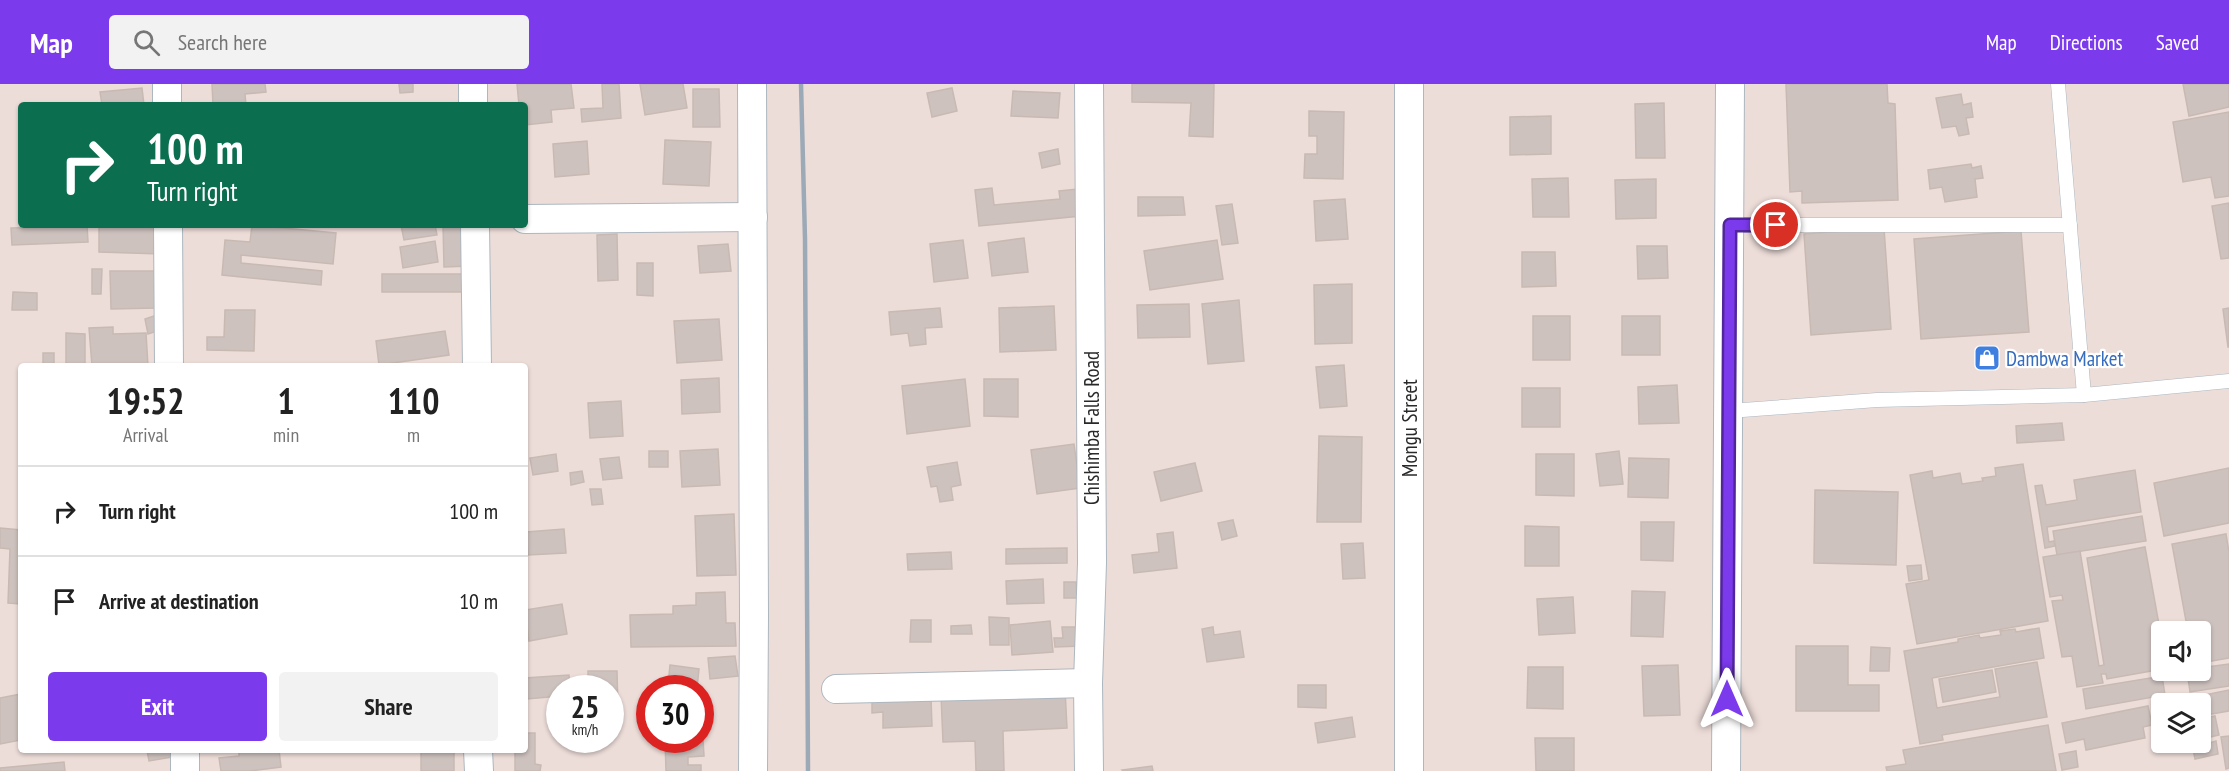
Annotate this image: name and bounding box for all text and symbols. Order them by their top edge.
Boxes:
search box [109,15,529,69]
text: Map [30,24,73,61]
icon: search [130,26,163,59]
text: Search here [178,28,267,56]
text: Map [1986,29,2017,56]
text: Directions [2050,29,2123,56]
text: Saved [2156,29,2199,56]
text: 100 m [147,121,244,176]
icon: right [48,126,126,204]
text: Turn right [147,174,238,208]
pin [1750,199,1801,250]
icon: arrive [1759,208,1792,241]
shop icon: Dambwa Market [1972,343,2002,373]
place label: Dambwa Market [2006,345,2123,372]
street label: Chishimba Falls Road [1078,351,1105,505]
text: 19:52 [107,377,184,424]
text: 1 [277,377,295,424]
text: 110 [388,377,439,424]
street label: Mongu Street [1396,379,1423,477]
text: Arrival [123,422,168,448]
text: min [273,422,299,448]
text: m [407,422,420,448]
icon: right [48,495,81,528]
text: Turn right [99,497,176,525]
text: 100 m [449,497,498,525]
icon: arrive [48,585,81,618]
text: Arrive at destination [99,587,259,615]
text: 10 m [459,587,498,615]
map controls [2151,621,2211,753]
button: sound [2151,621,2211,681]
position arrow [1695,667,1759,731]
button: Exit [48,672,267,741]
button: Share [279,672,498,741]
speed limit sign: 30 [636,675,714,753]
text: 25 [571,687,599,726]
button: layers [2151,693,2211,753]
text: km/h [572,720,598,739]

